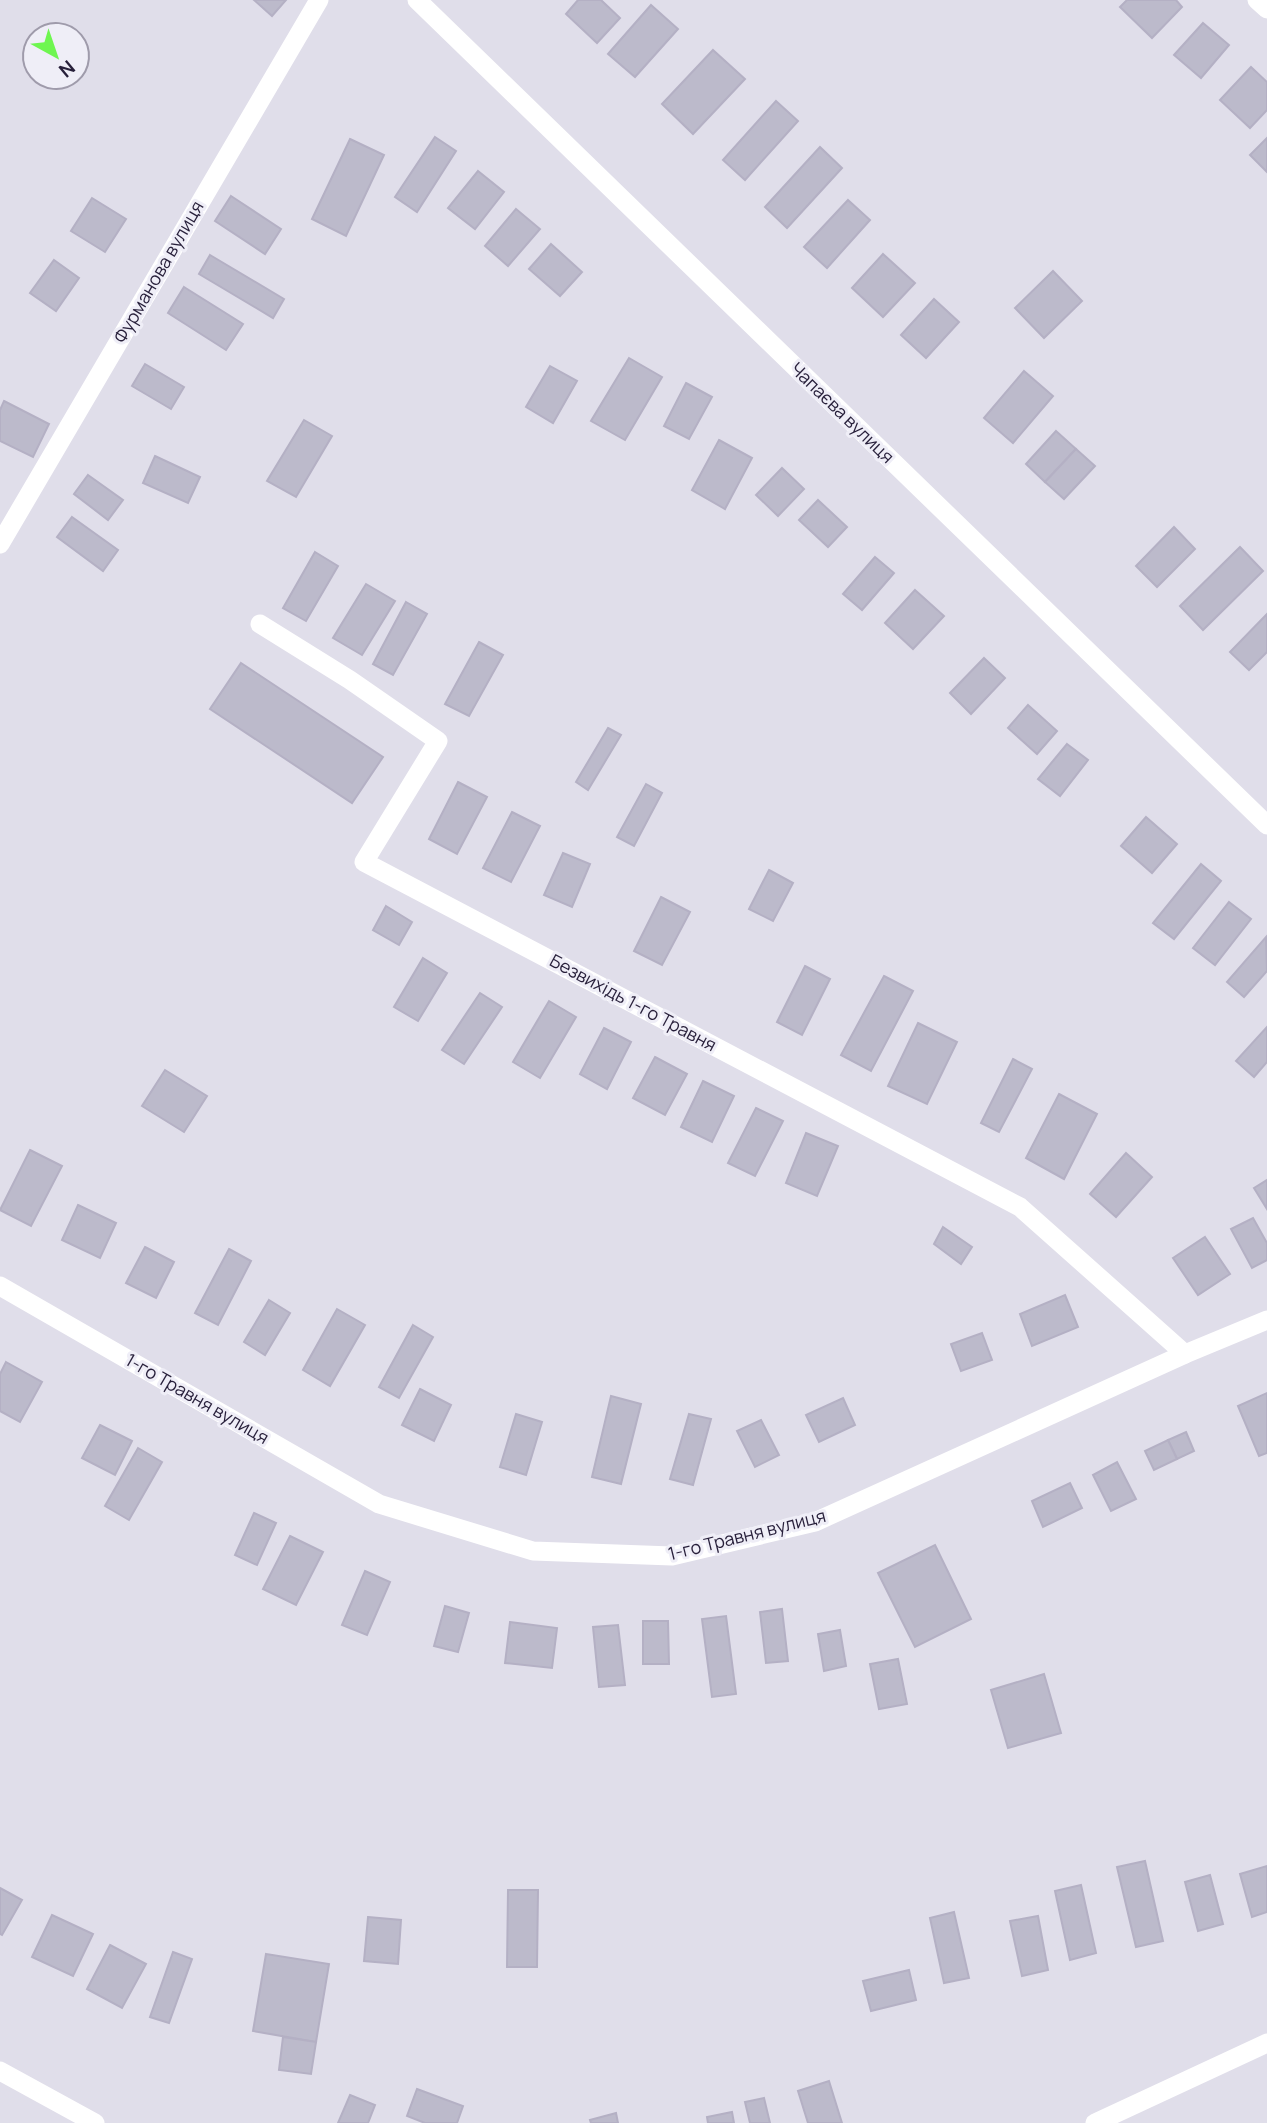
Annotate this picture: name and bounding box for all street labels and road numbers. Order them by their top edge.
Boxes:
street label: Фурманова вулиця [108,196,209,347]
street label: Чапаєва вулиця [786,357,900,468]
street label: Безвихідь 1-го Травня [546,948,721,1056]
street label: 1-го Травня вулиця [121,1347,274,1449]
street label: 1-го Травня вулиця [665,1503,828,1565]

